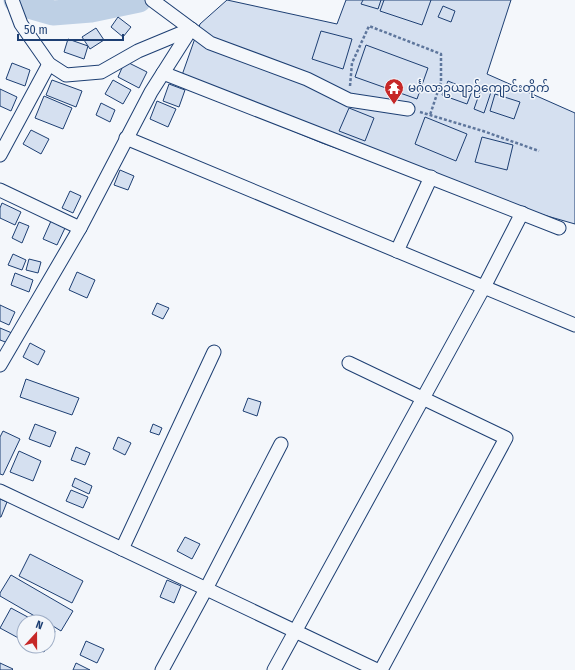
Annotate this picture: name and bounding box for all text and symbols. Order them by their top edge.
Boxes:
scale bar [18,16,123,42]
text: 50 m [24,23,48,37]
temple icon: မင်္ဂလာဥယျာဉ်ကျောင်းတိုက် [383,77,405,105]
place label: မင်္ဂလာဥယျာဉ်ကျောင်းတိုက် [408,79,549,98]
north arrow [16,614,56,654]
text: N [34,618,45,632]

